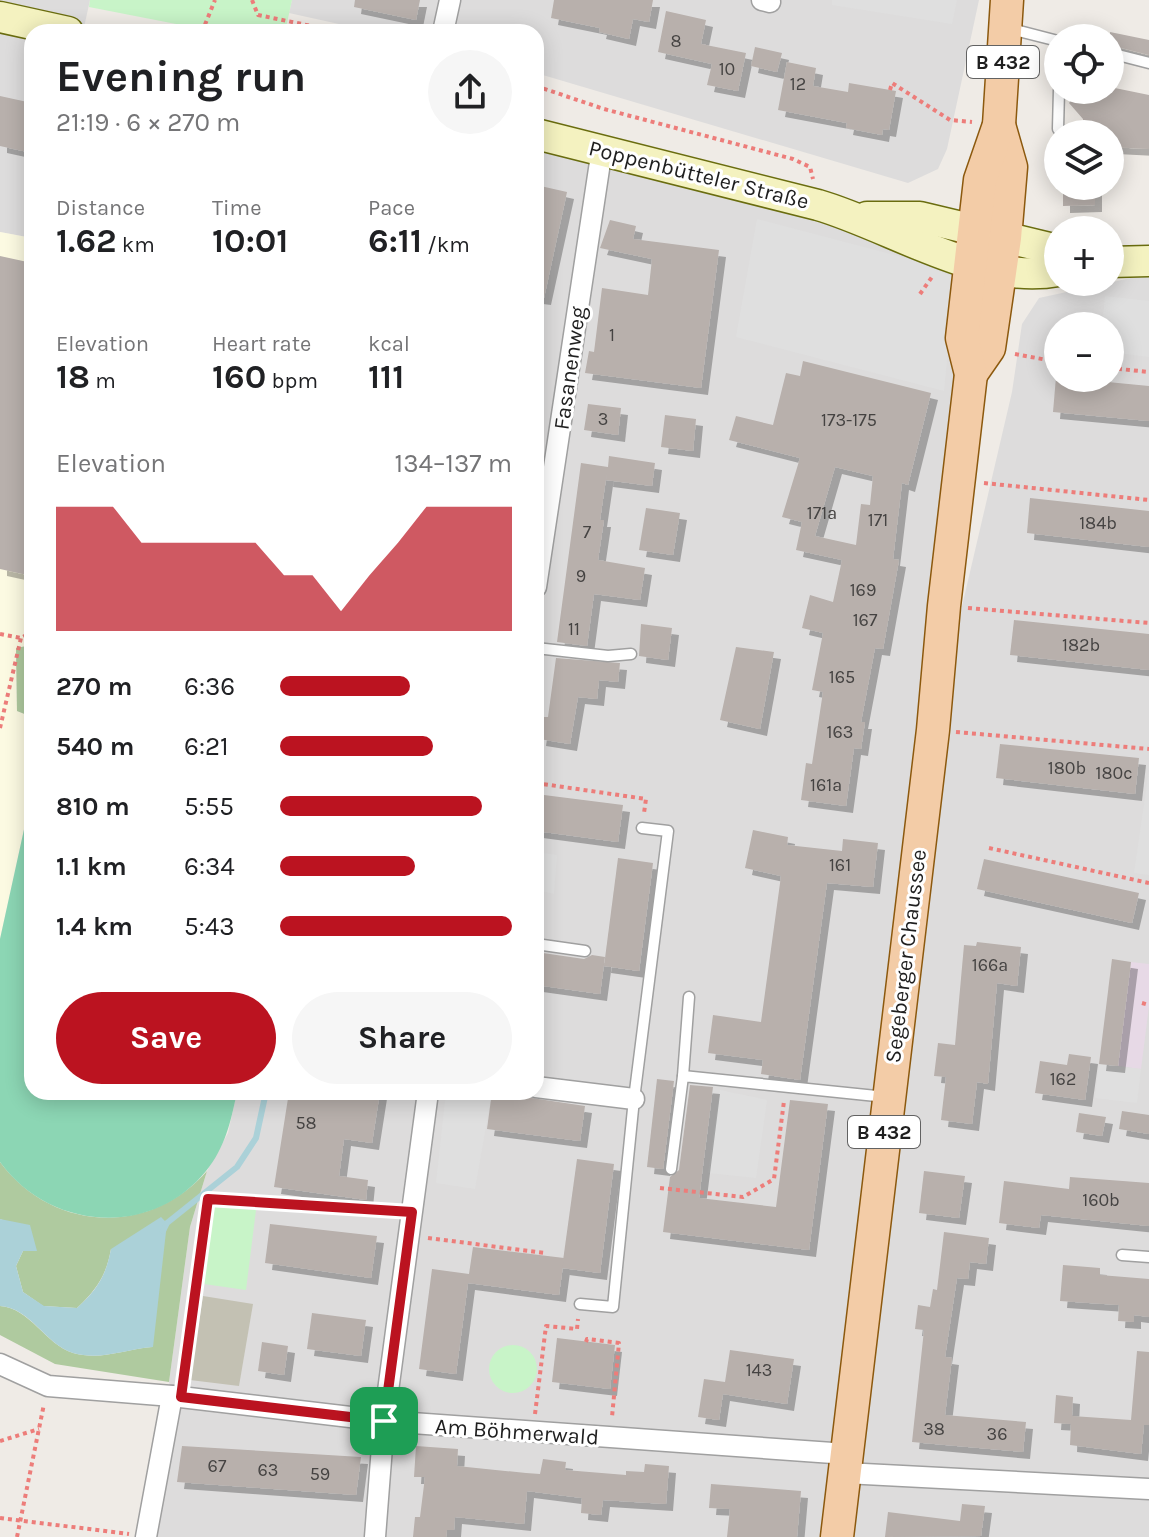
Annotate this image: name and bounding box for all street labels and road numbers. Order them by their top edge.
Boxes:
road number: B 432 [967,46,1039,78]
street label: Poppenbütteler Straße [586,135,811,215]
street label: Fasanenweg [548,304,592,431]
street label: Segeberger Chaussee [880,848,932,1064]
road number: B 432 [848,1116,920,1148]
street label: Am Böhmerwald [434,1413,600,1451]

